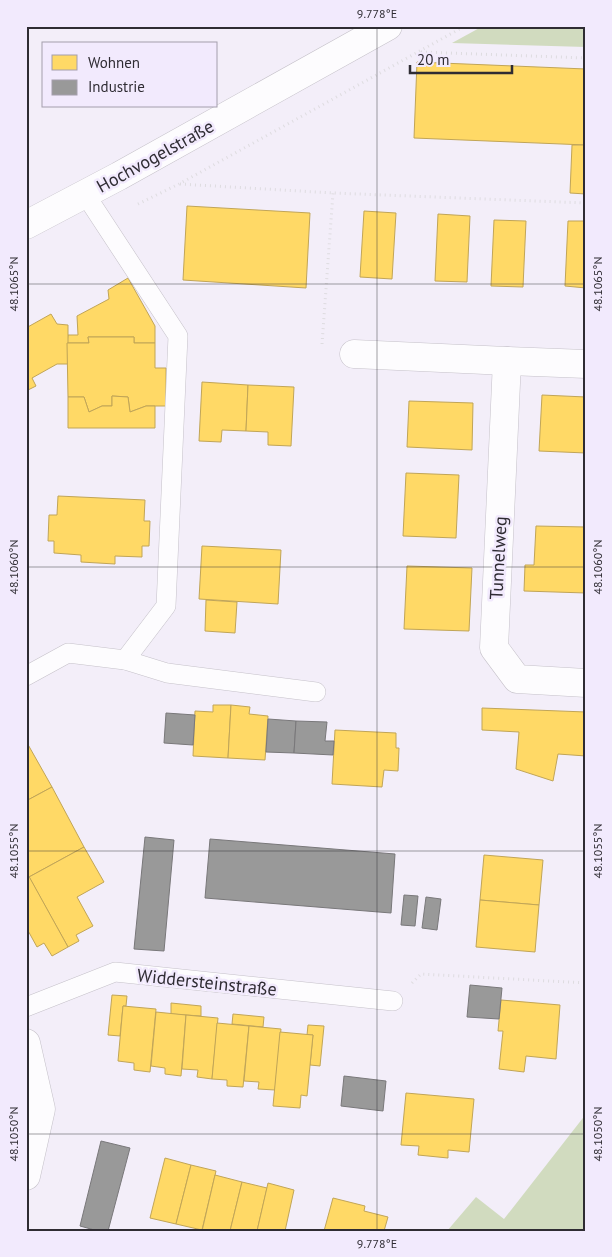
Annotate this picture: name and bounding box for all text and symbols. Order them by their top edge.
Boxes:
text: 9.778°E [357,6,397,21]
legend [42,42,218,108]
scale bar [410,42,512,74]
text: 20 m [417,50,450,69]
text: Wohnen [88,53,140,72]
text: Industrie [88,77,145,96]
street label: Hochvogelstraße [92,114,218,198]
text: 48.1065°N [6,257,21,311]
text: 48.1065°N [590,257,605,311]
street label: Tunnelweg [484,516,512,600]
text: 48.1060°N [6,540,21,594]
text: 48.1060°N [590,540,605,594]
text: 48.1055°N [6,824,21,878]
text: 48.1055°N [590,824,605,878]
street label: Widdersteinstraße [136,963,278,1001]
text: 48.1050°N [6,1107,21,1161]
text: 48.1050°N [590,1107,605,1161]
text: 9.778°E [357,1236,397,1251]

